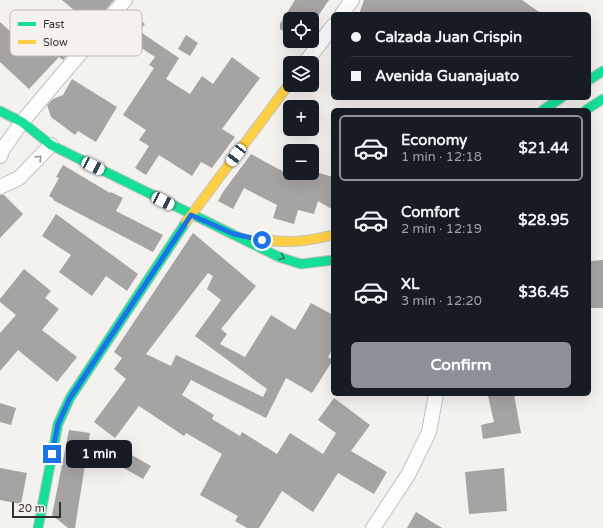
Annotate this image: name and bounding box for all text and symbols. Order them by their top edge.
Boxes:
legend [10,10,142,56]
map controls [283,12,319,180]
button: locate [283,12,319,48]
text: Fast [43,18,64,31]
text: Calzada Juan Crispin [375,28,522,46]
text: Slow [43,36,68,49]
button: layers [283,56,319,92]
text: Avenida Guanajuato [375,67,519,85]
button: + [283,100,319,136]
icon: car [353,130,389,166]
text: Economy [401,131,467,149]
text: $21.44 [518,139,569,157]
car [224,142,248,168]
button: − [283,144,319,180]
text: 1 min · 12:18 [401,149,482,165]
one-way arrow [34,155,42,163]
car [80,155,106,177]
car [150,190,176,212]
icon: car [353,202,389,238]
text: Comfort [401,203,460,221]
text: $28.95 [518,211,569,229]
text: 2 min · 12:19 [401,221,482,237]
route start [253,231,271,249]
one-way arrow [279,253,286,261]
icon: car [353,274,389,310]
text: XL [401,275,420,293]
text: $36.45 [518,283,569,301]
text: 3 min · 12:20 [401,293,482,309]
button: Confirm [351,342,571,388]
callout: 1 min [66,440,132,468]
route end [43,445,61,463]
text: 1 min [82,446,116,462]
scale bar [12,500,61,519]
text: 20 m [18,502,45,515]

